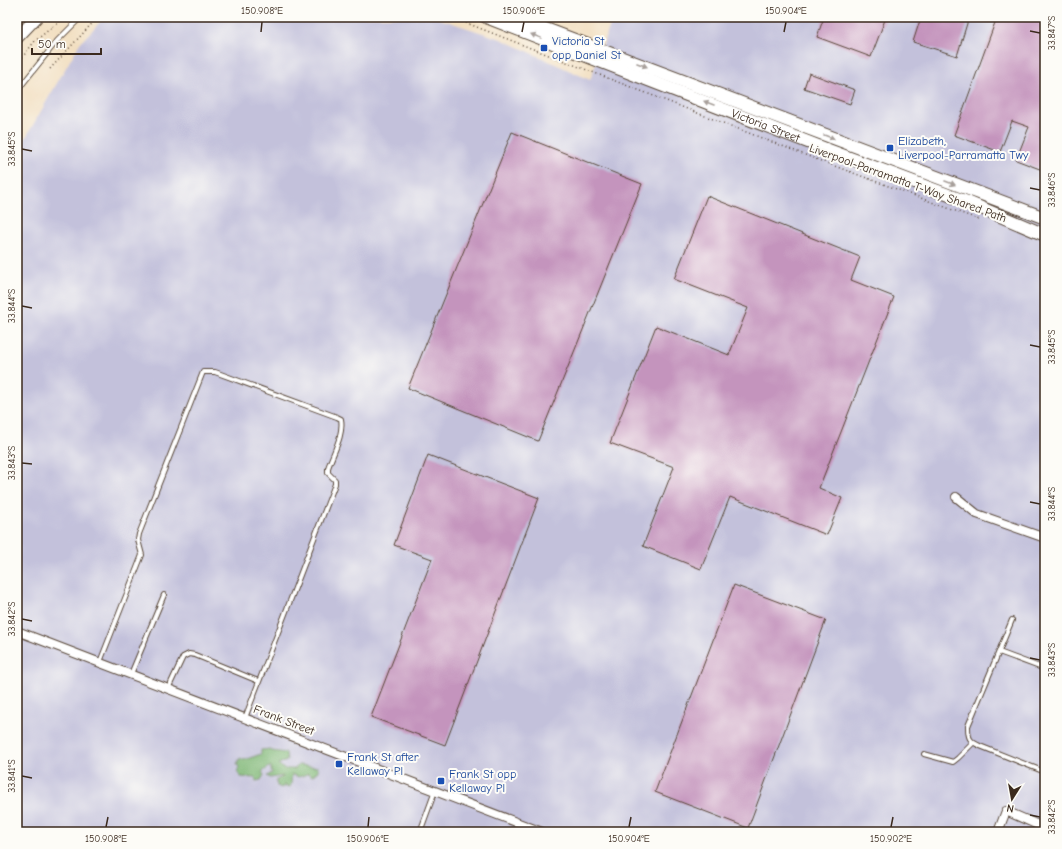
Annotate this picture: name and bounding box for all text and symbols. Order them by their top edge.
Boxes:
text: 150.908°E [241,5,283,17]
text: 150.906°E [503,5,545,17]
text: 150.904°E [765,5,807,17]
text: 33.847°S [1046,15,1058,50]
scale bar [32,30,101,56]
one-way arrow [529,33,541,39]
place label: Victoria St opp Daniel St [552,34,621,62]
text: 50 m [38,37,66,51]
marker: Victoria St opp Daniel St [539,43,549,53]
one-way arrow [636,63,648,69]
one-way arrow [703,100,715,106]
street label: Victoria Street [729,106,802,145]
text: 33.845°S [6,131,18,167]
one-way arrow [823,134,835,140]
place label: Elizabeth, Liverpool-Parramatta Twy [898,134,1029,162]
street label: Liverpool-Parramatta T-Way Shared Path [807,141,1009,225]
marker: Elizabeth, Liverpool-Parramatta Twy [885,143,895,153]
text: 33.846°S [1046,172,1058,208]
one-way arrow [945,180,957,186]
text: 33.844°S [6,288,18,323]
text: 33.845°S [1046,329,1058,365]
text: 33.843°S [6,445,18,480]
text: 33.844°S [1046,486,1058,521]
text: 33.842°S [6,601,18,636]
text: 33.843°S [1046,642,1058,677]
street label: Frank Street [252,702,317,738]
place label: Frank St after Kellaway Pl [347,750,419,778]
text: 33.841°S [6,759,18,793]
marker: Frank St after Kellaway Pl [334,759,344,769]
place label: Frank St opp Kellaway Pl [449,767,516,795]
marker: Frank St opp Kellaway Pl [436,776,446,786]
north arrow [992,779,1032,819]
text: 33.842°S [1046,799,1058,834]
text: N [1005,801,1015,815]
text: 150.908°E [85,833,127,845]
text: 150.906°E [347,833,389,845]
text: 150.904°E [608,833,650,845]
text: 150.902°E [870,833,912,845]

